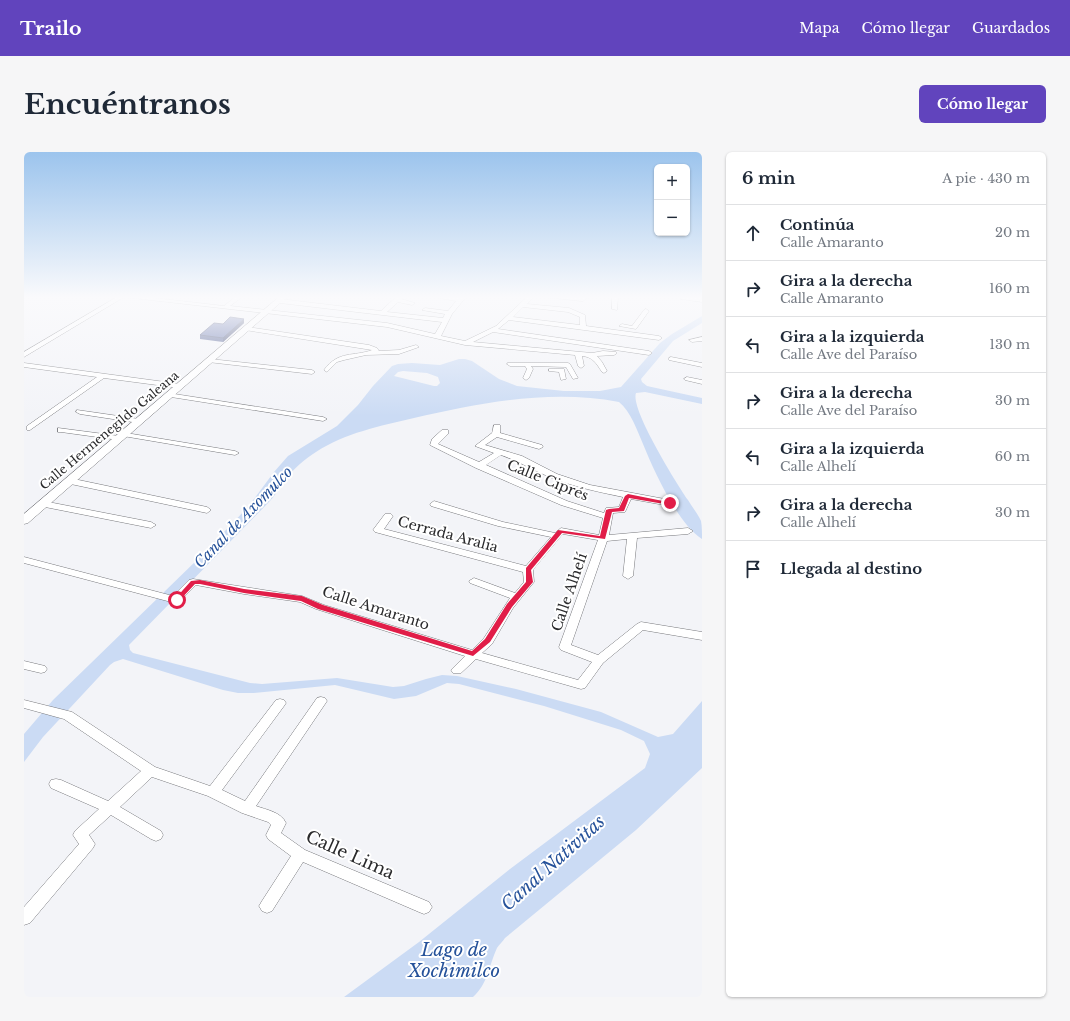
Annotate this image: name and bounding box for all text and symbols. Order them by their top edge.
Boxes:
text: Trailo [20,17,82,40]
text: Mapa [799,19,839,37]
text: Cómo llegar [861,19,950,37]
text: Guardados [972,19,1050,37]
button: Cómo llegar [919,85,1046,123]
text: Encuéntranos [24,87,231,122]
map controls [654,164,690,236]
button: + [654,164,690,200]
text: 6 min [742,168,795,189]
text: A pie · 430 m [942,170,1030,187]
button: − [654,200,690,236]
text: Continúa [780,215,854,234]
icon: ahead [742,222,764,244]
text: 20 m [995,224,1030,241]
text: Calle Amaranto [780,234,884,251]
text: Gira a la derecha [780,271,912,290]
icon: right [742,278,764,300]
text: 160 m [989,280,1030,297]
text: Calle Amaranto [780,290,884,307]
text: Gira a la izquierda [780,327,924,346]
icon: left [742,334,764,356]
text: 130 m [989,336,1030,353]
text: Calle Ave del Paraíso [780,346,917,363]
street label: Calle Hermenegildo Galeana [36,367,182,493]
text: Gira a la derecha [780,383,912,402]
icon: right [742,390,764,412]
text: 30 m [995,392,1030,409]
text: Calle Ave del Paraíso [780,402,917,419]
text: Gira a la izquierda [780,439,924,458]
icon: left [742,446,764,468]
text: 60 m [995,448,1030,465]
street label: Calle Ciprés [505,455,591,505]
text: Calle Alhelí [780,458,856,475]
water label: Canal de Axomulco [190,462,296,572]
route end [661,494,679,512]
text: Gira a la derecha [780,495,912,514]
icon: right [742,502,764,524]
text: 30 m [995,504,1030,521]
street label: Cerrada Aralia [396,512,500,556]
text: Calle Alhelí [780,514,856,531]
street label: Calle Alhelí [547,550,591,634]
icon: arrive [742,558,764,580]
text: Llegada al destino [780,559,922,578]
street label: Calle Amaranto [320,582,432,634]
route start [168,591,186,609]
water label: Canal Nativitas [497,811,610,915]
street label: Calle Lima [303,826,398,884]
water label: Lago de Xochimilco [407,939,500,982]

